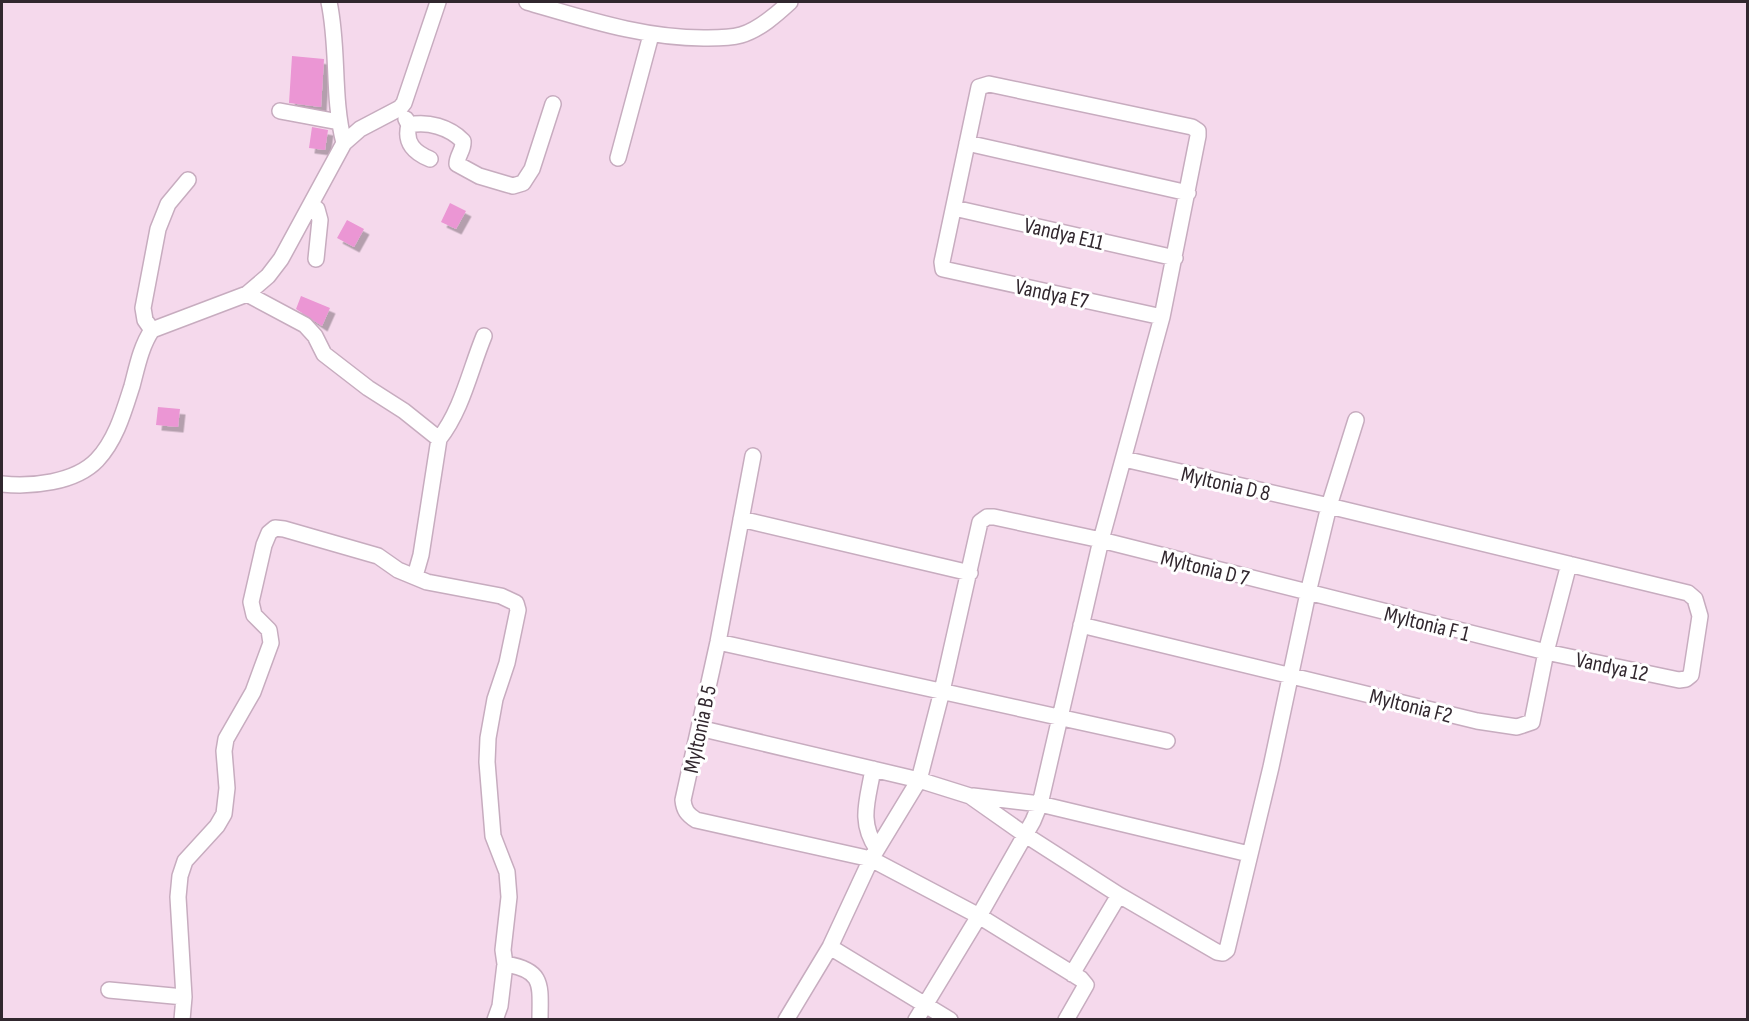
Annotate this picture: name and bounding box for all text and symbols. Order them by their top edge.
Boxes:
street label: Vandya E11 [1021,212,1106,257]
street label: Vandya E7 [1013,274,1091,315]
street label: Myltonia D 8 [1178,461,1273,508]
street label: Myltonia D 7 [1158,544,1252,592]
street label: Myltonia F 1 [1381,601,1472,648]
street label: Vandya 12 [1573,647,1650,688]
street label: Myltonia B 5 [678,683,723,776]
street label: Myltonia F2 [1366,683,1455,730]

